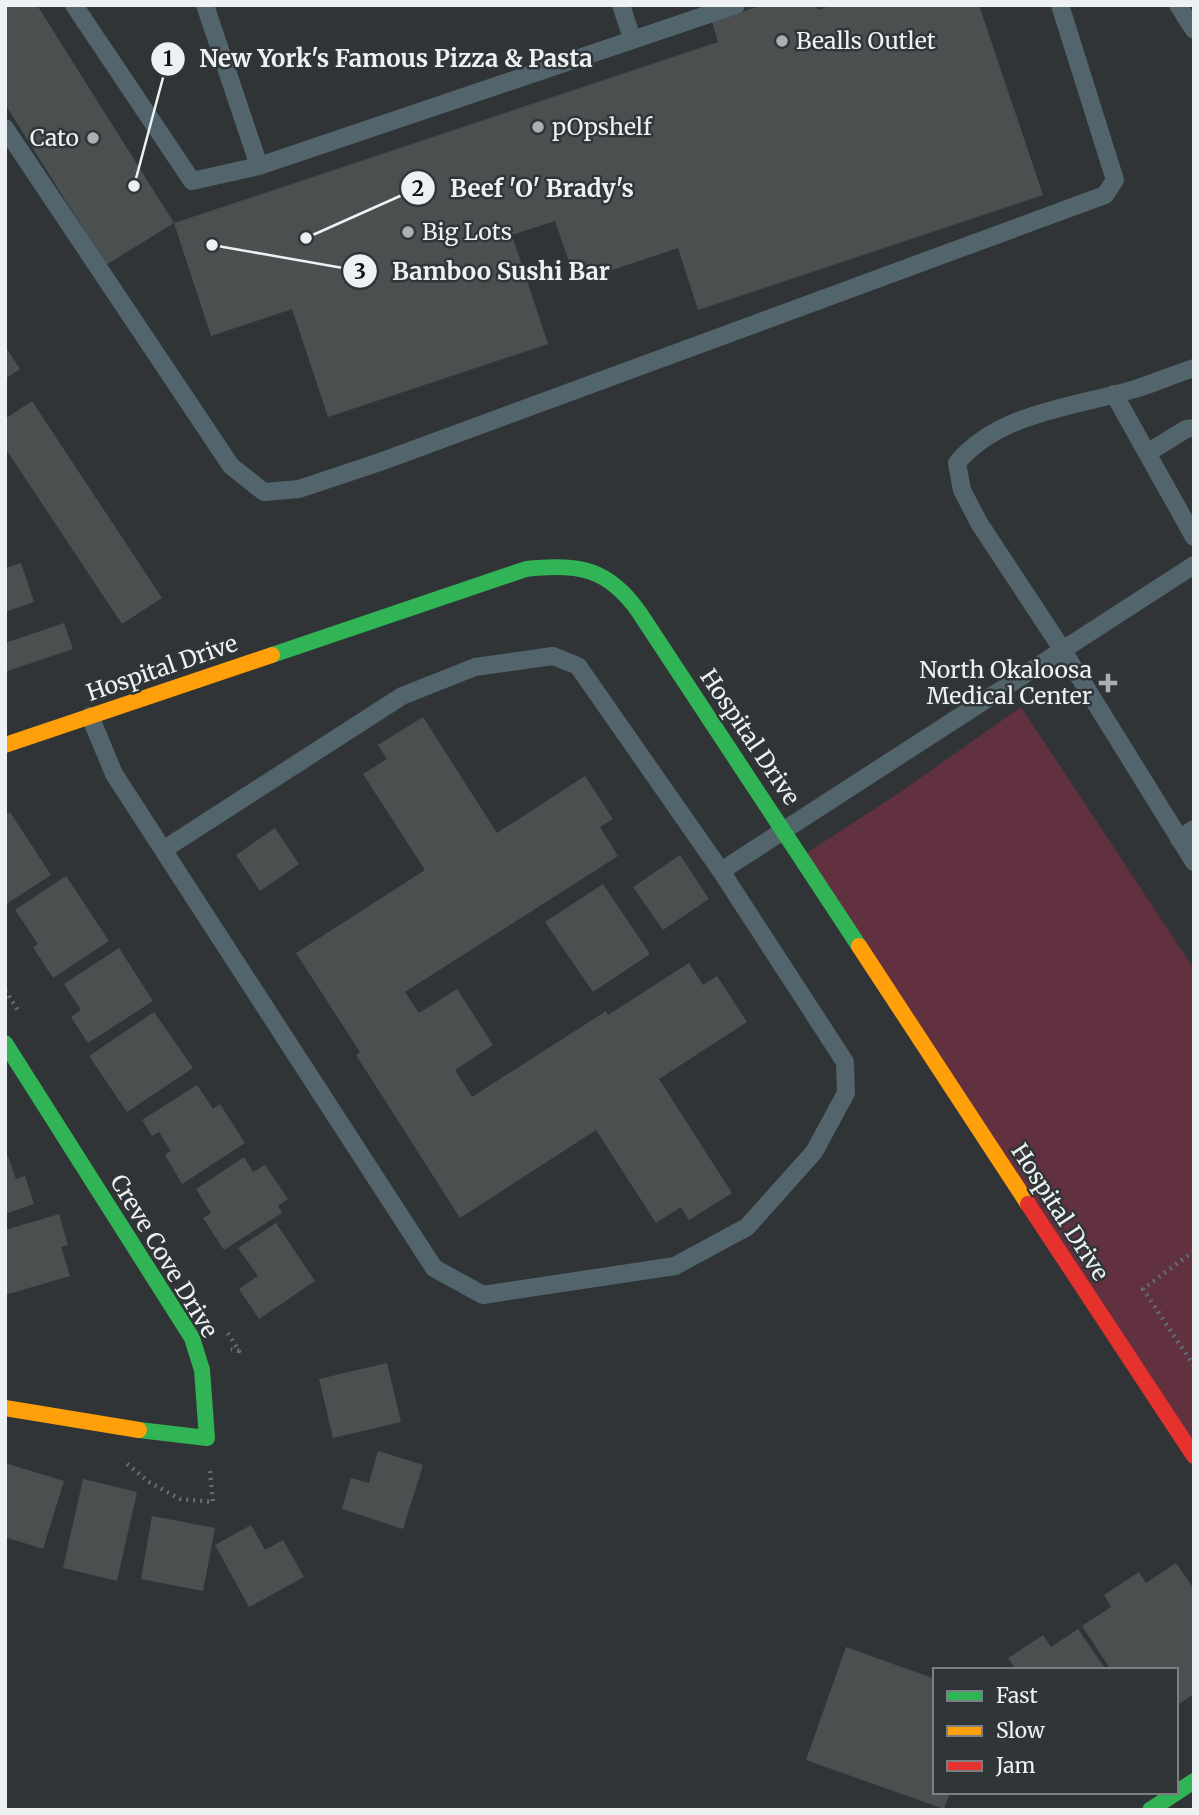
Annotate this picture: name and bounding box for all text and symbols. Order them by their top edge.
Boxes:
place label: Bealls Outlet [796,26,936,55]
marker: Bealls Outlet [774,33,790,49]
callout: New York's Famous Pizza & Pasta [150,36,606,81]
text: New York's Famous Pizza & Pasta [199,43,593,74]
text: 1 [163,45,173,72]
place label: pOpshelf [552,112,653,141]
marker: pOpshelf [530,119,546,135]
place label: Cato [30,123,79,152]
marker: Cato [85,130,101,146]
callout: Beef 'O' Brady's [401,166,648,211]
text: Beef 'O' Brady's [450,173,634,204]
text: 2 [412,175,424,202]
place label: Big Lots [422,217,512,246]
marker: Big Lots [400,224,416,240]
callout: Bamboo Sushi Bar [343,249,624,294]
text: Bamboo Sushi Bar [392,256,610,287]
text: 3 [354,258,366,285]
street label: Hospital Drive [83,628,241,707]
place label: North Okaloosa Medical Center [919,655,1092,710]
street label: Hospital Drive [694,663,807,810]
marker: North Okaloosa Medical Center [1098,673,1118,693]
street label: Hospital Drive [1005,1138,1116,1286]
street label: Creve Cove Drive [104,1169,225,1343]
legend [933,1668,1178,1794]
text: Fast [996,1682,1038,1709]
text: Slow [996,1717,1045,1744]
text: Jam [995,1752,1035,1779]

